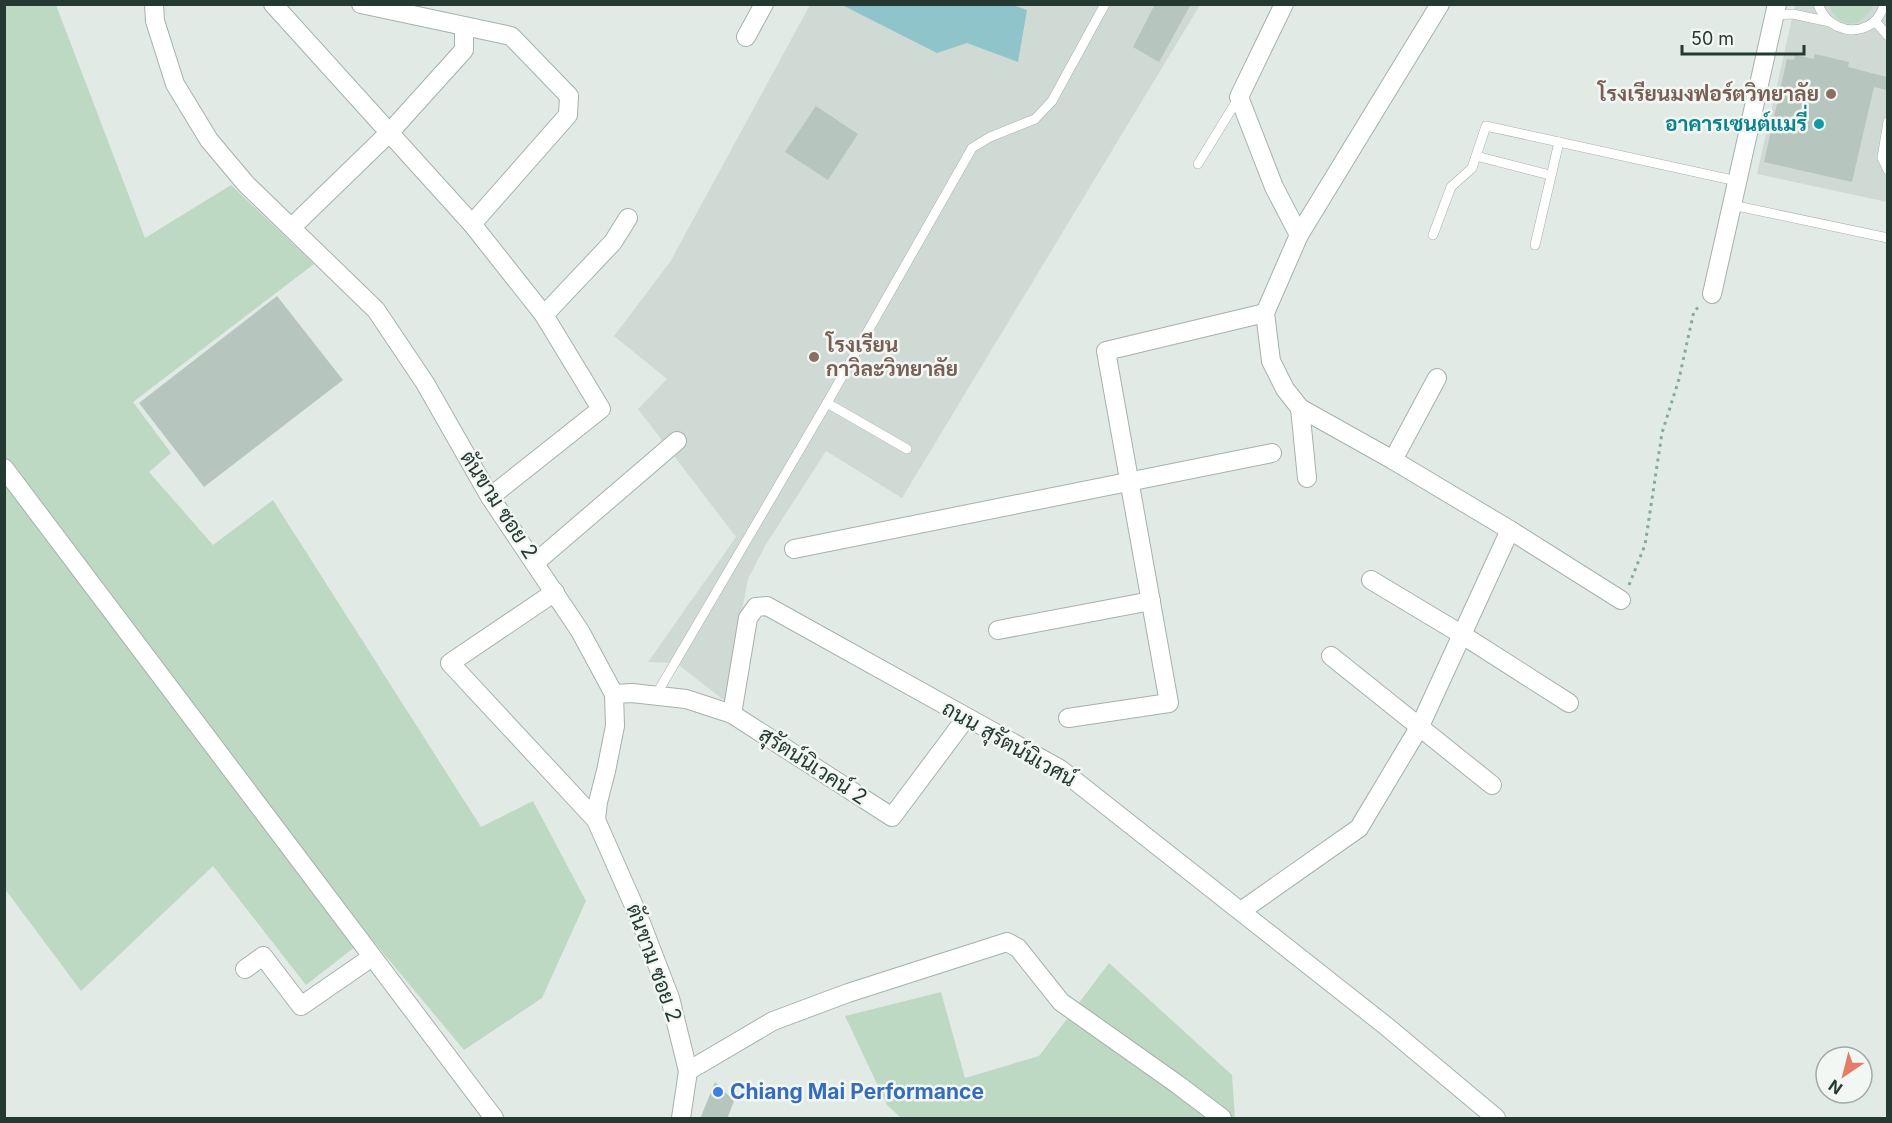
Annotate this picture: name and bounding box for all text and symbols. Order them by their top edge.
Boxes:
scale bar [1682,18,1804,56]
text: 50 m [1691,28,1734,49]
place label: โรงเรียนมงฟอร์ตวิทยาลัย [1596,80,1819,106]
marker: โรงเรียนมงฟอร์ตวิทยาลัย [1824,87,1838,101]
place label: อาคารเซนต์แมรี่ [1665,104,1807,136]
marker: อาคารเซนต์แมรี่ [1812,117,1826,131]
place label: โรงเรียน กาวิละวิทยาลัย [824,331,958,381]
marker: โรงเรียน กาวิละวิทยาลัย [807,350,821,364]
street label: ตันขาม ซอย 2 [455,446,544,563]
street label: ถนน สุรัตน์นิเวศน์ [937,694,1081,794]
street label: สุรัตน์นิเวคน์ 2 [753,721,873,811]
street label: ตันขาม ซอย 2 [622,900,687,1025]
north arrow [1814,1045,1874,1105]
text: N [1825,1076,1846,1099]
place label: Chiang Mai Performance [730,1079,984,1104]
marker: Chiang Mai Performance [711,1085,725,1099]

